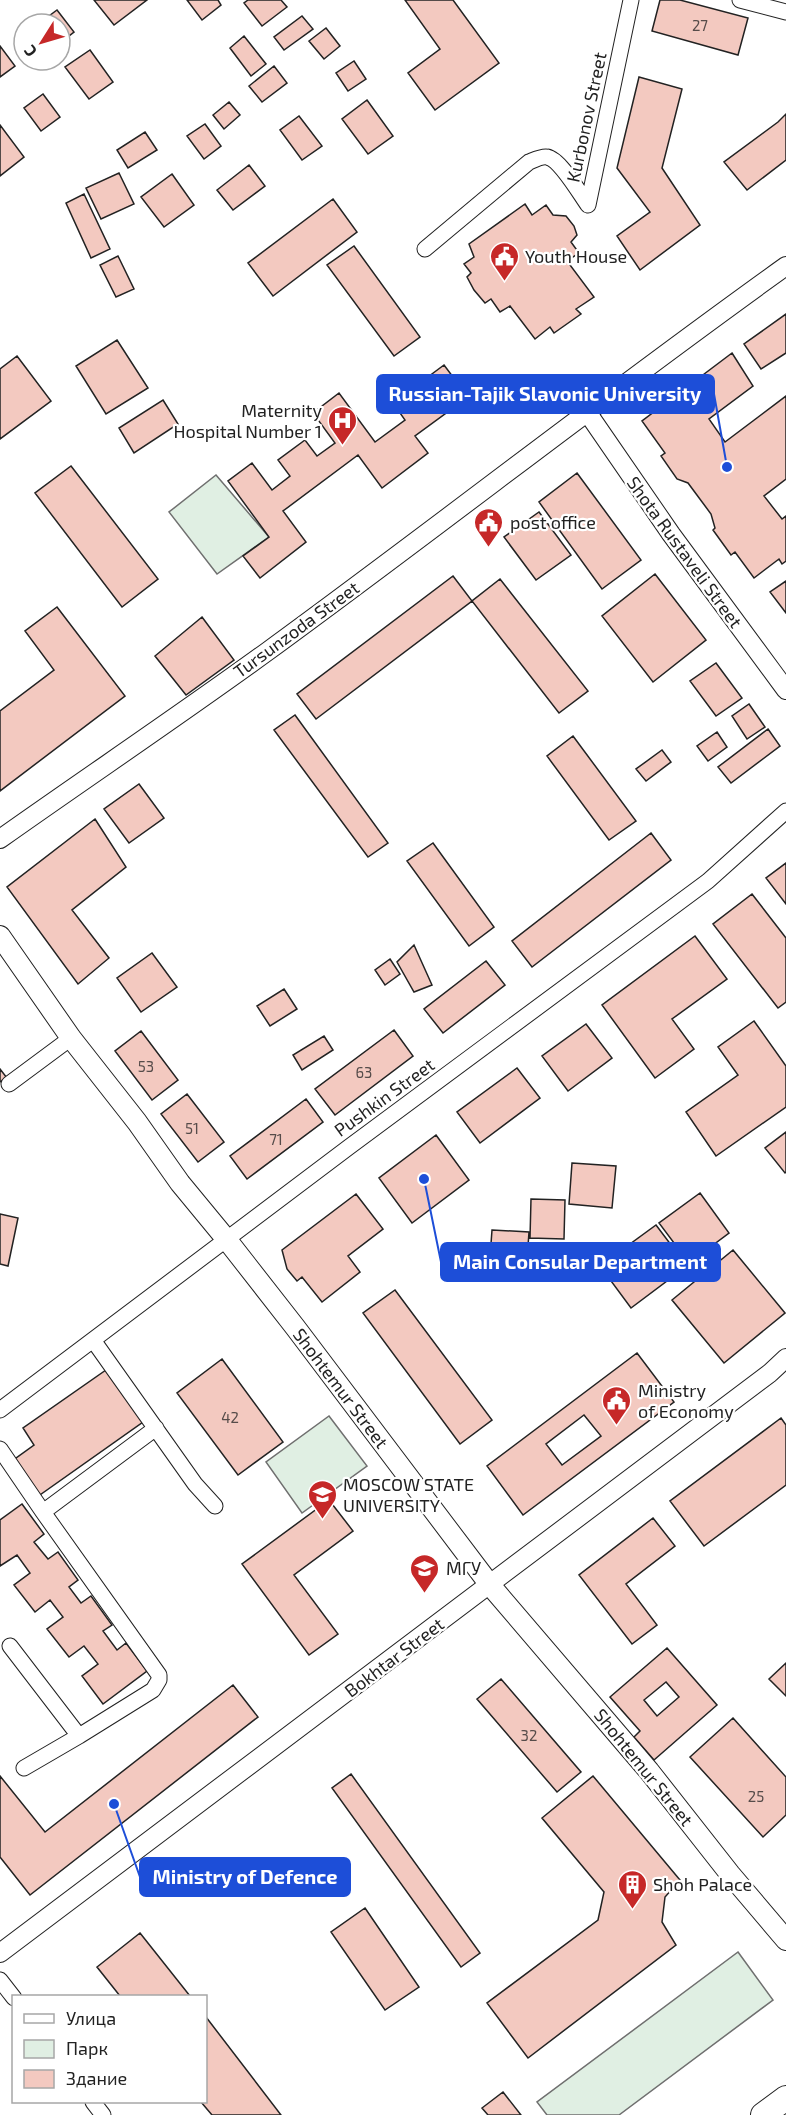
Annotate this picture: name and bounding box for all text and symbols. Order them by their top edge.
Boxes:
north arrow [12,12,72,72]
house number: 27 [692,16,708,34]
text: С [19,42,40,61]
street label: Kurbonov Street [561,50,611,184]
public building icon: Youth House [488,240,520,282]
place label: Youth House [525,245,627,267]
callout: Russian-Tajik Slavonic University [377,375,714,413]
text: Russian-Tajik Slavonic University [389,381,702,406]
place label: Maternity Hospital Number 1 [173,399,322,442]
hospital icon: Maternity Hospital Number 1 [327,404,359,446]
street label: Shota Rustaveli Street [623,472,747,632]
public building icon: post office [473,506,505,548]
place label: post office [510,511,596,533]
street label: Tursunzoda Street [229,576,363,682]
street label: Pushkin Street [330,1053,439,1141]
house number: 53 [138,1057,154,1075]
house number: 63 [356,1063,372,1081]
house number: 51 [185,1119,199,1137]
house number: 71 [269,1130,283,1148]
callout: Main Consular Department [441,1243,720,1281]
text: Main Consular Department [453,1249,707,1273]
street label: Shohtemur Street [289,1324,393,1452]
place label: Ministry of Economy [638,1379,734,1422]
public building icon: Ministry of Economy [601,1384,633,1426]
house number: 42 [221,1408,239,1426]
place label: MOSCOW STATE UNIVERSITY [343,1473,474,1516]
school or university icon: MOSCOW STATE UNIVERSITY [306,1478,338,1520]
school or university icon: МГУ [409,1552,441,1594]
place label: МГУ [446,1557,481,1579]
street label: Bokhtar Street [340,1612,448,1701]
street label: Shohtemur Street [590,1704,698,1830]
house number: 32 [521,1726,537,1744]
house number: 25 [748,1787,764,1805]
callout: Ministry of Defence [140,1858,350,1896]
text: Ministry of Defence [152,1864,338,1889]
building icon: Shoh Palace [616,1868,648,1910]
place label: Shoh Palace [653,1873,752,1895]
legend [12,1995,207,2103]
text: Улица [66,2007,116,2029]
text: Парк [66,2037,108,2059]
text: Здание [66,2067,127,2089]

